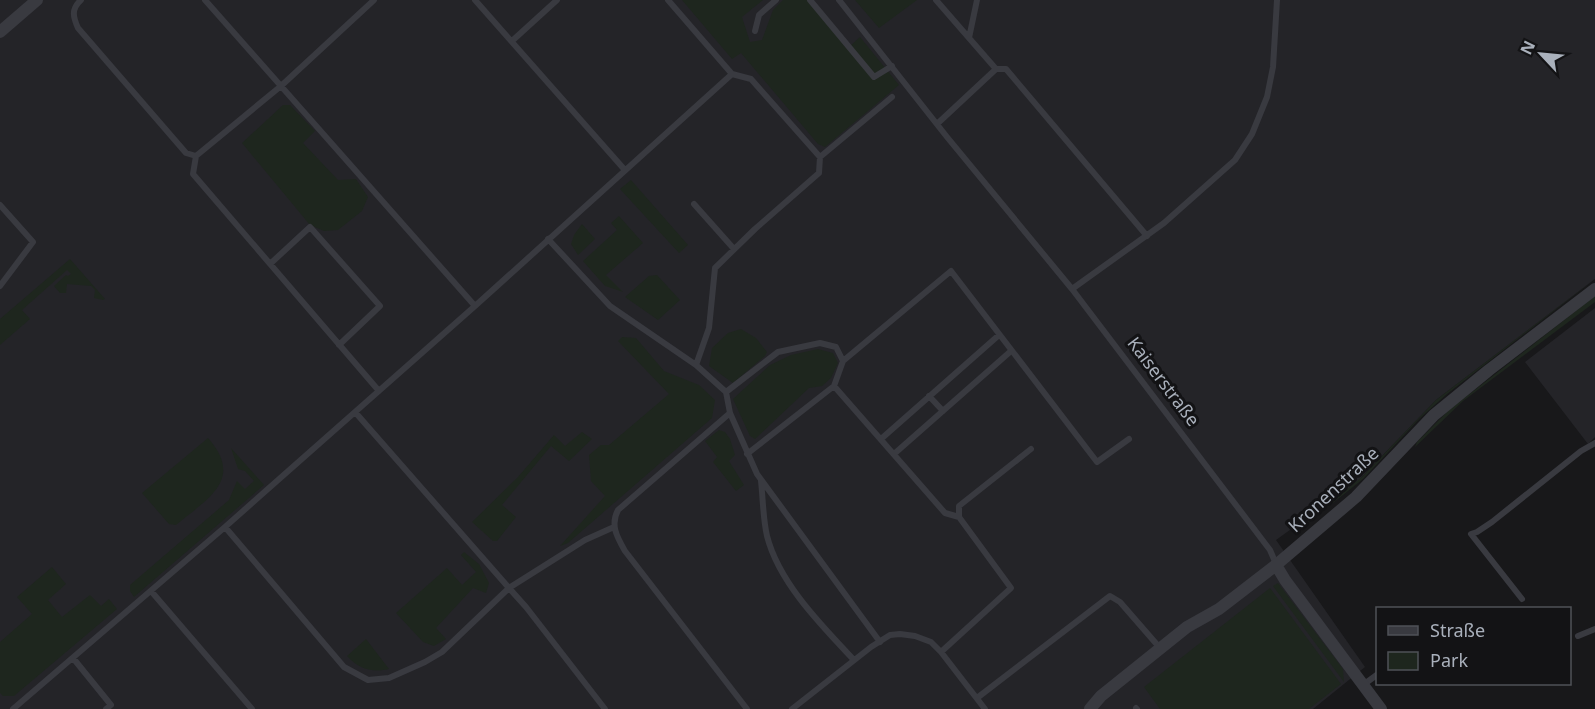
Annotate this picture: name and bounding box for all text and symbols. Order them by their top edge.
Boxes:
north arrow [1511,24,1571,84]
text: N [1515,37,1540,58]
street label: Kaiserstraße [1123,331,1205,431]
street label: Kronenstraße [1283,441,1383,537]
legend [1376,607,1571,685]
text: Straße [1430,618,1485,642]
text: Park [1430,648,1468,672]

